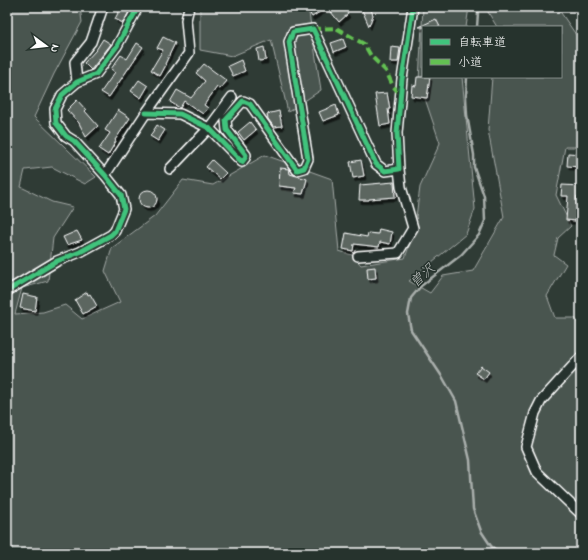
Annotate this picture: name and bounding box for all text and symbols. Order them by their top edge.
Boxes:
north arrow [26,26,66,66]
legend [422,26,562,78]
text: 自転車道 [458,34,506,52]
text: N [46,43,63,54]
text: 小道 [458,54,482,72]
water label: 曽沢 [406,258,441,293]

